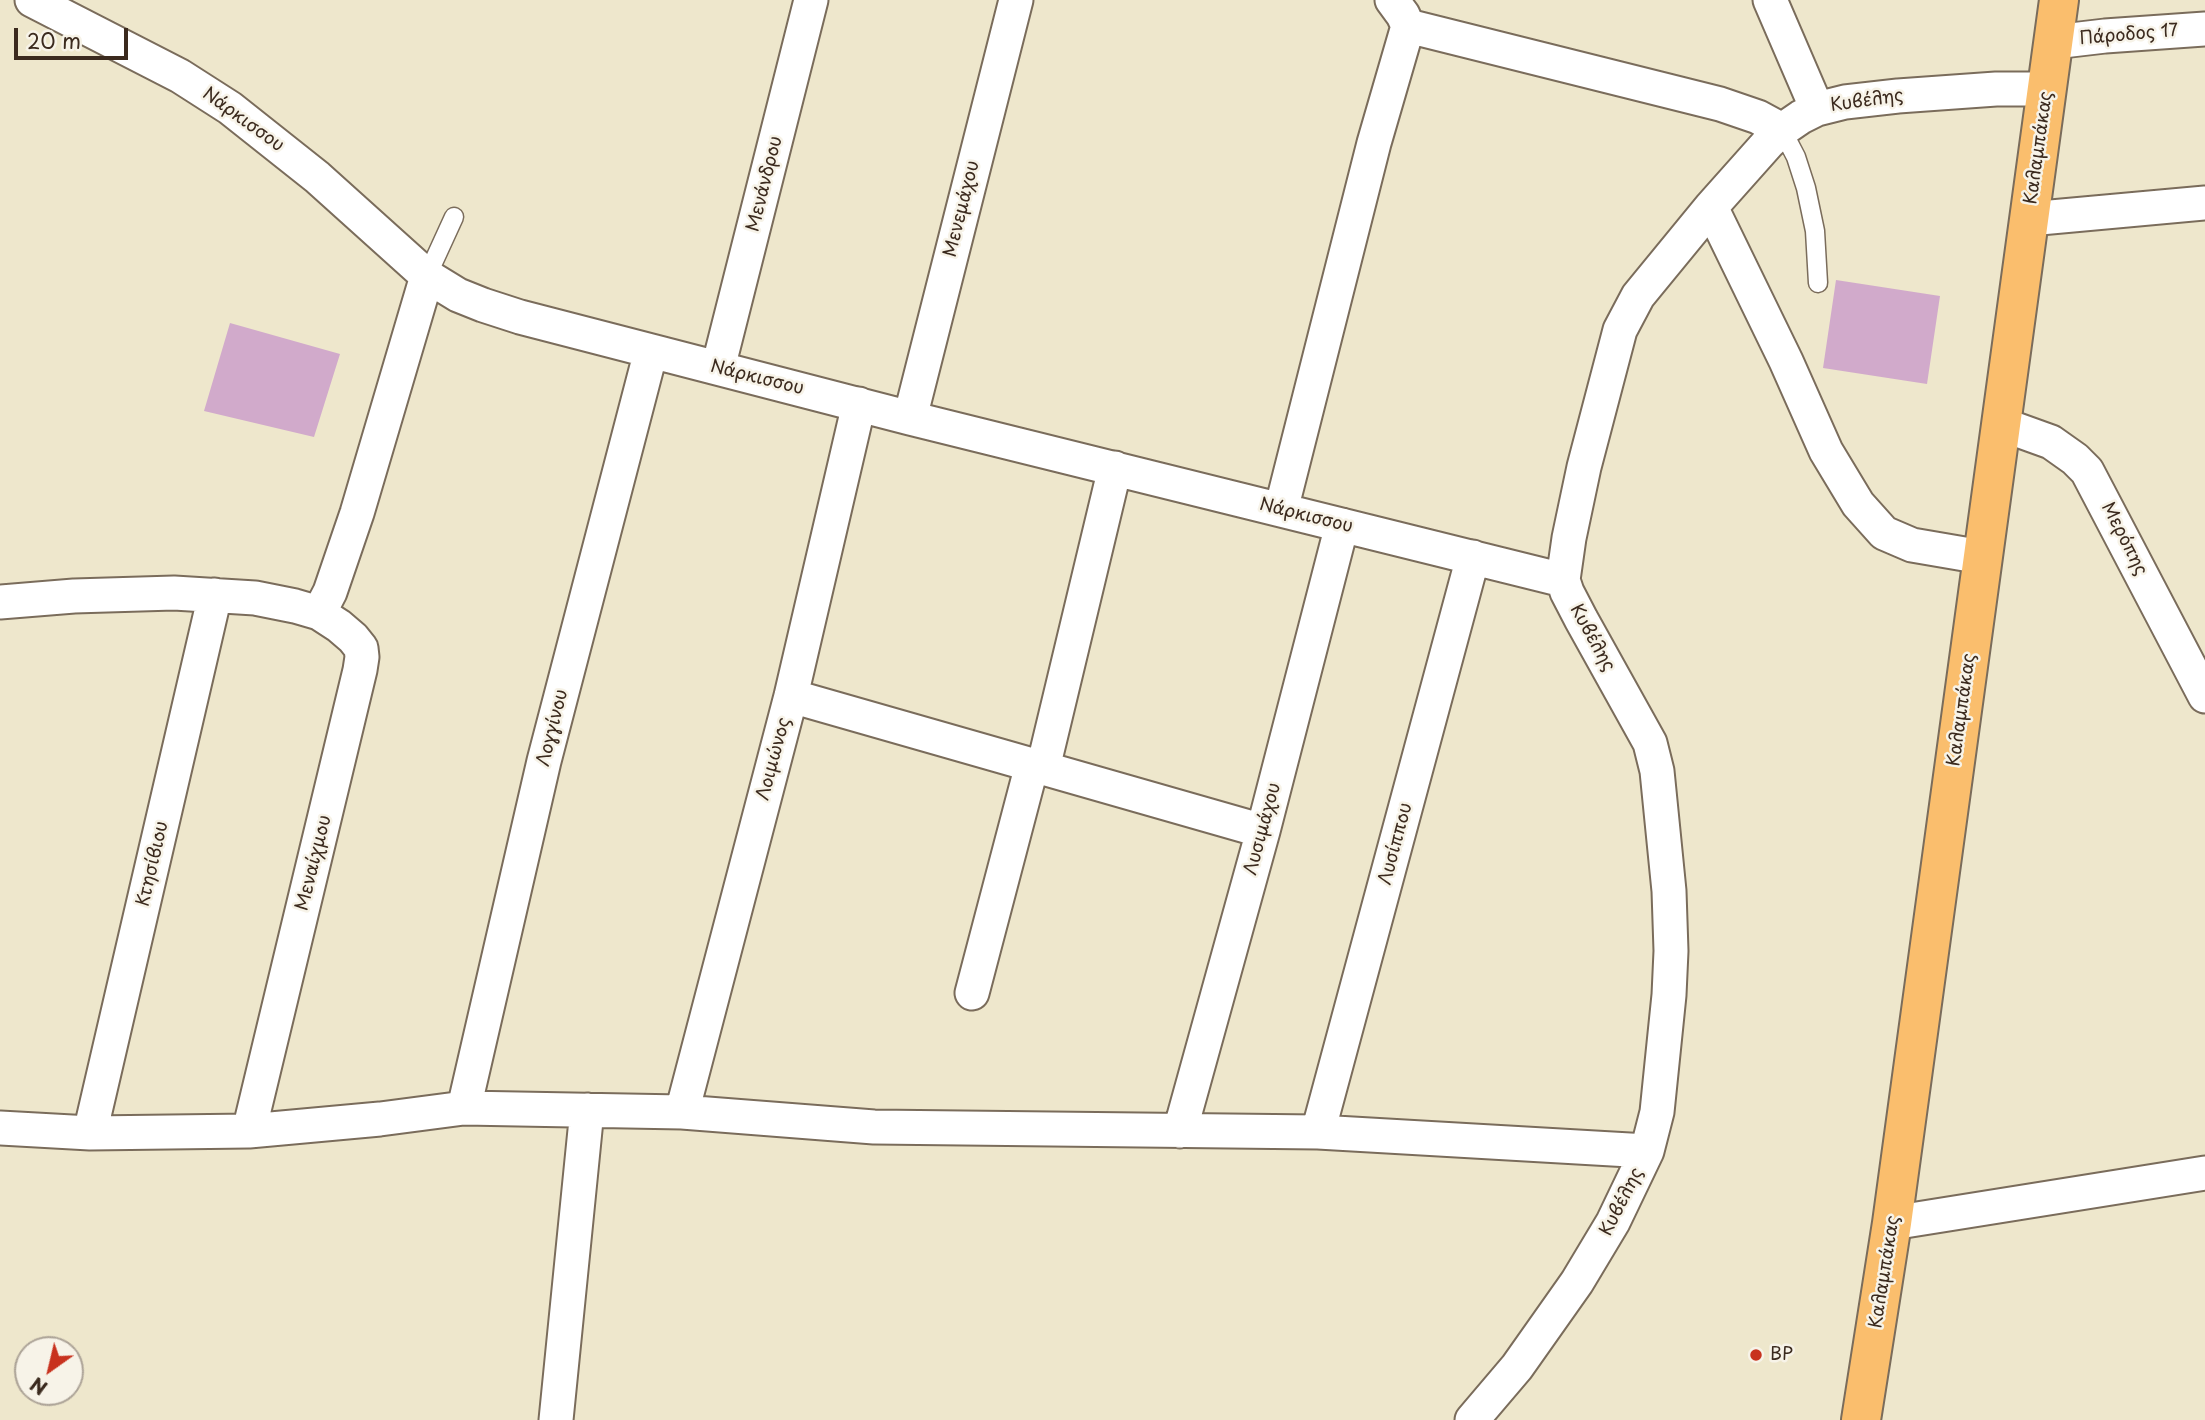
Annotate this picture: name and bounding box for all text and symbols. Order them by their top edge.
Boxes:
scale bar [18,14,131,58]
street label: Πάροδος 17 [2079,20,2179,50]
text: 20 m [27,24,81,56]
street label: Νάρκισσου [198,83,288,157]
street label: Κυβέλης [1829,85,1905,117]
street label: Καλαμπάκας [2020,90,2058,206]
street label: Μενάνδρου [743,134,787,234]
street label: Μενεμάχου [940,159,984,259]
street label: Νάρκισσου [708,356,806,400]
street label: Νάρκισσου [1257,494,1355,538]
street label: Μερόπης [2096,499,2152,579]
street label: Κυβέλης [1565,601,1619,675]
street label: Καλαμπάκας [1943,652,1981,768]
street label: Λογγίνου [533,687,573,769]
street label: Λοιμώνος [753,715,795,803]
street label: Λυσιμάχου [1240,780,1286,878]
street label: Λυσίππου [1375,801,1417,887]
street label: Μεναίχμου [292,813,336,913]
street label: Κτησίβιου [133,819,173,909]
street label: Κυβέλης [1596,1164,1648,1240]
street label: Καλαμπάκας [1865,1214,1905,1330]
north arrow [14,1336,84,1406]
place label: BP [1770,1344,1793,1366]
marker: BP [1748,1347,1764,1363]
text: N [24,1371,52,1403]

